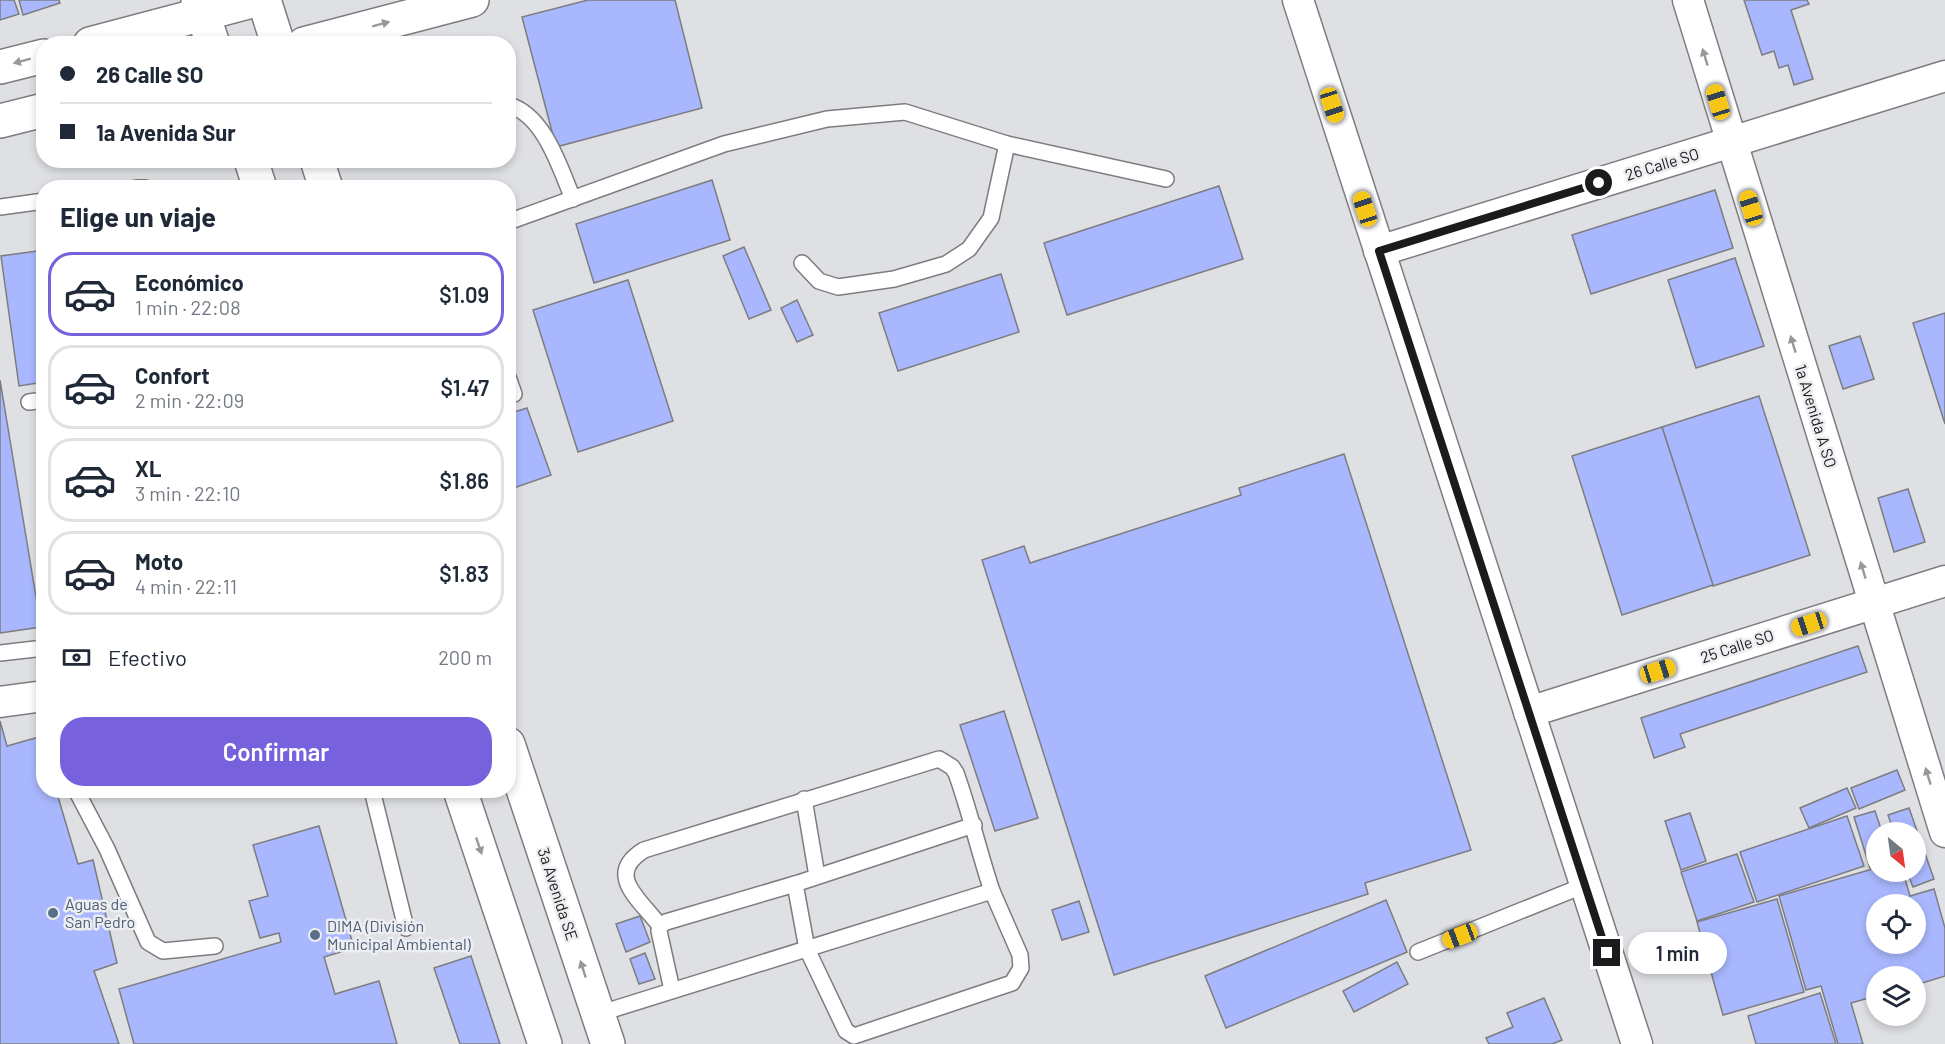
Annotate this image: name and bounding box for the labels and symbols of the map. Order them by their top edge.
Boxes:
one-way arrow [371,18,390,28]
one-way arrow [1700,48,1709,66]
one-way arrow [13,57,31,67]
car [1704,82,1732,122]
car [1318,85,1346,125]
street label: 26 Calle SO [1623,143,1701,184]
route start [1585,169,1612,196]
car [1737,188,1765,228]
car [1351,189,1379,229]
one-way arrow [1788,335,1797,353]
street label: 1a Avenida A SO [1792,362,1841,470]
one-way arrow [1858,561,1867,579]
car [1789,610,1829,638]
street label: 25 Calle SO [1698,625,1776,666]
car [1638,657,1678,685]
one-way arrow [1922,767,1932,785]
north arrow [1866,822,1926,882]
one-way arrow [474,837,484,855]
street label: 3a Avenida SE [535,845,582,943]
place label: Aguas de San Pedro [65,894,135,931]
marker: Aguas de San Pedro [46,906,60,920]
place label: DIMA (División Municipal Ambiental) [327,916,472,953]
car [1440,921,1480,951]
marker: DIMA (División Municipal Ambiental) [308,928,322,942]
callout: 1 min [1628,932,1727,974]
route end [1593,939,1620,966]
one-way arrow [578,960,587,978]

